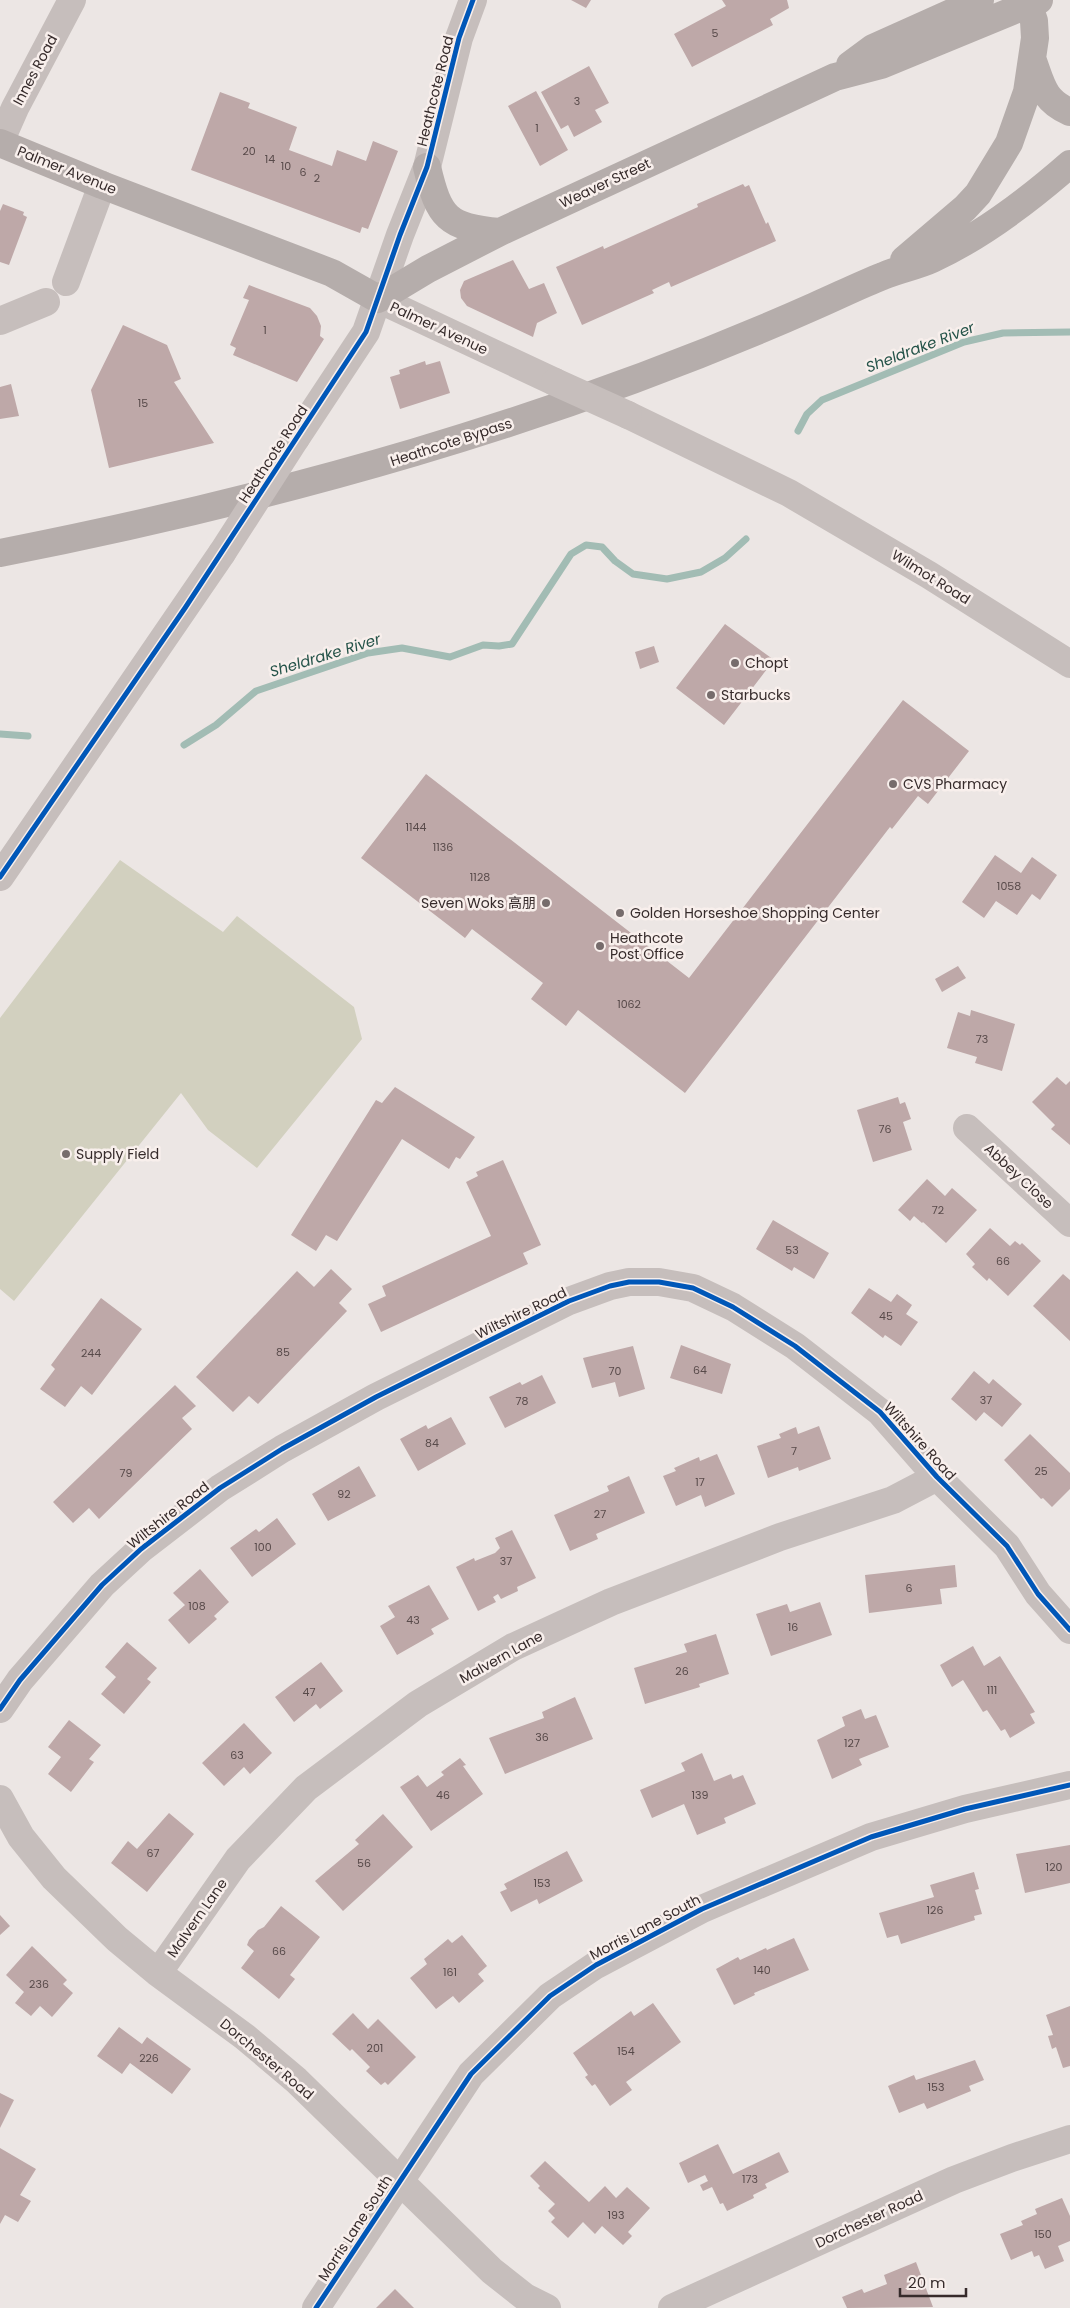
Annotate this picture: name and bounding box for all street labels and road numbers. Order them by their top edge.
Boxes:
street label: Innes Road [8,31,62,109]
street label: Heathcote Road [412,34,458,148]
street label: Palmer Avenue [14,141,120,199]
street label: Weaver Street [556,153,654,213]
street label: Palmer Avenue [387,297,491,360]
street label: Heathcote Road [234,401,312,507]
street label: Heathcote Bypass [388,413,514,471]
street label: Wilmot Road [888,545,974,609]
street label: Abbey Close [980,1139,1058,1213]
street label: Wiltshire Road [472,1282,570,1344]
street label: Wiltshire Road [879,1397,961,1485]
street label: Wiltshire Road [123,1477,213,1553]
street label: Malvern Lane [456,1626,547,1688]
street label: Malvern Lane [162,1874,232,1962]
street label: Morris Lane South [586,1889,704,1965]
street label: Dorchester Road [216,2014,318,2104]
street label: Morris Lane South [313,2171,397,2285]
street label: Dorchester Road [812,2185,926,2253]

